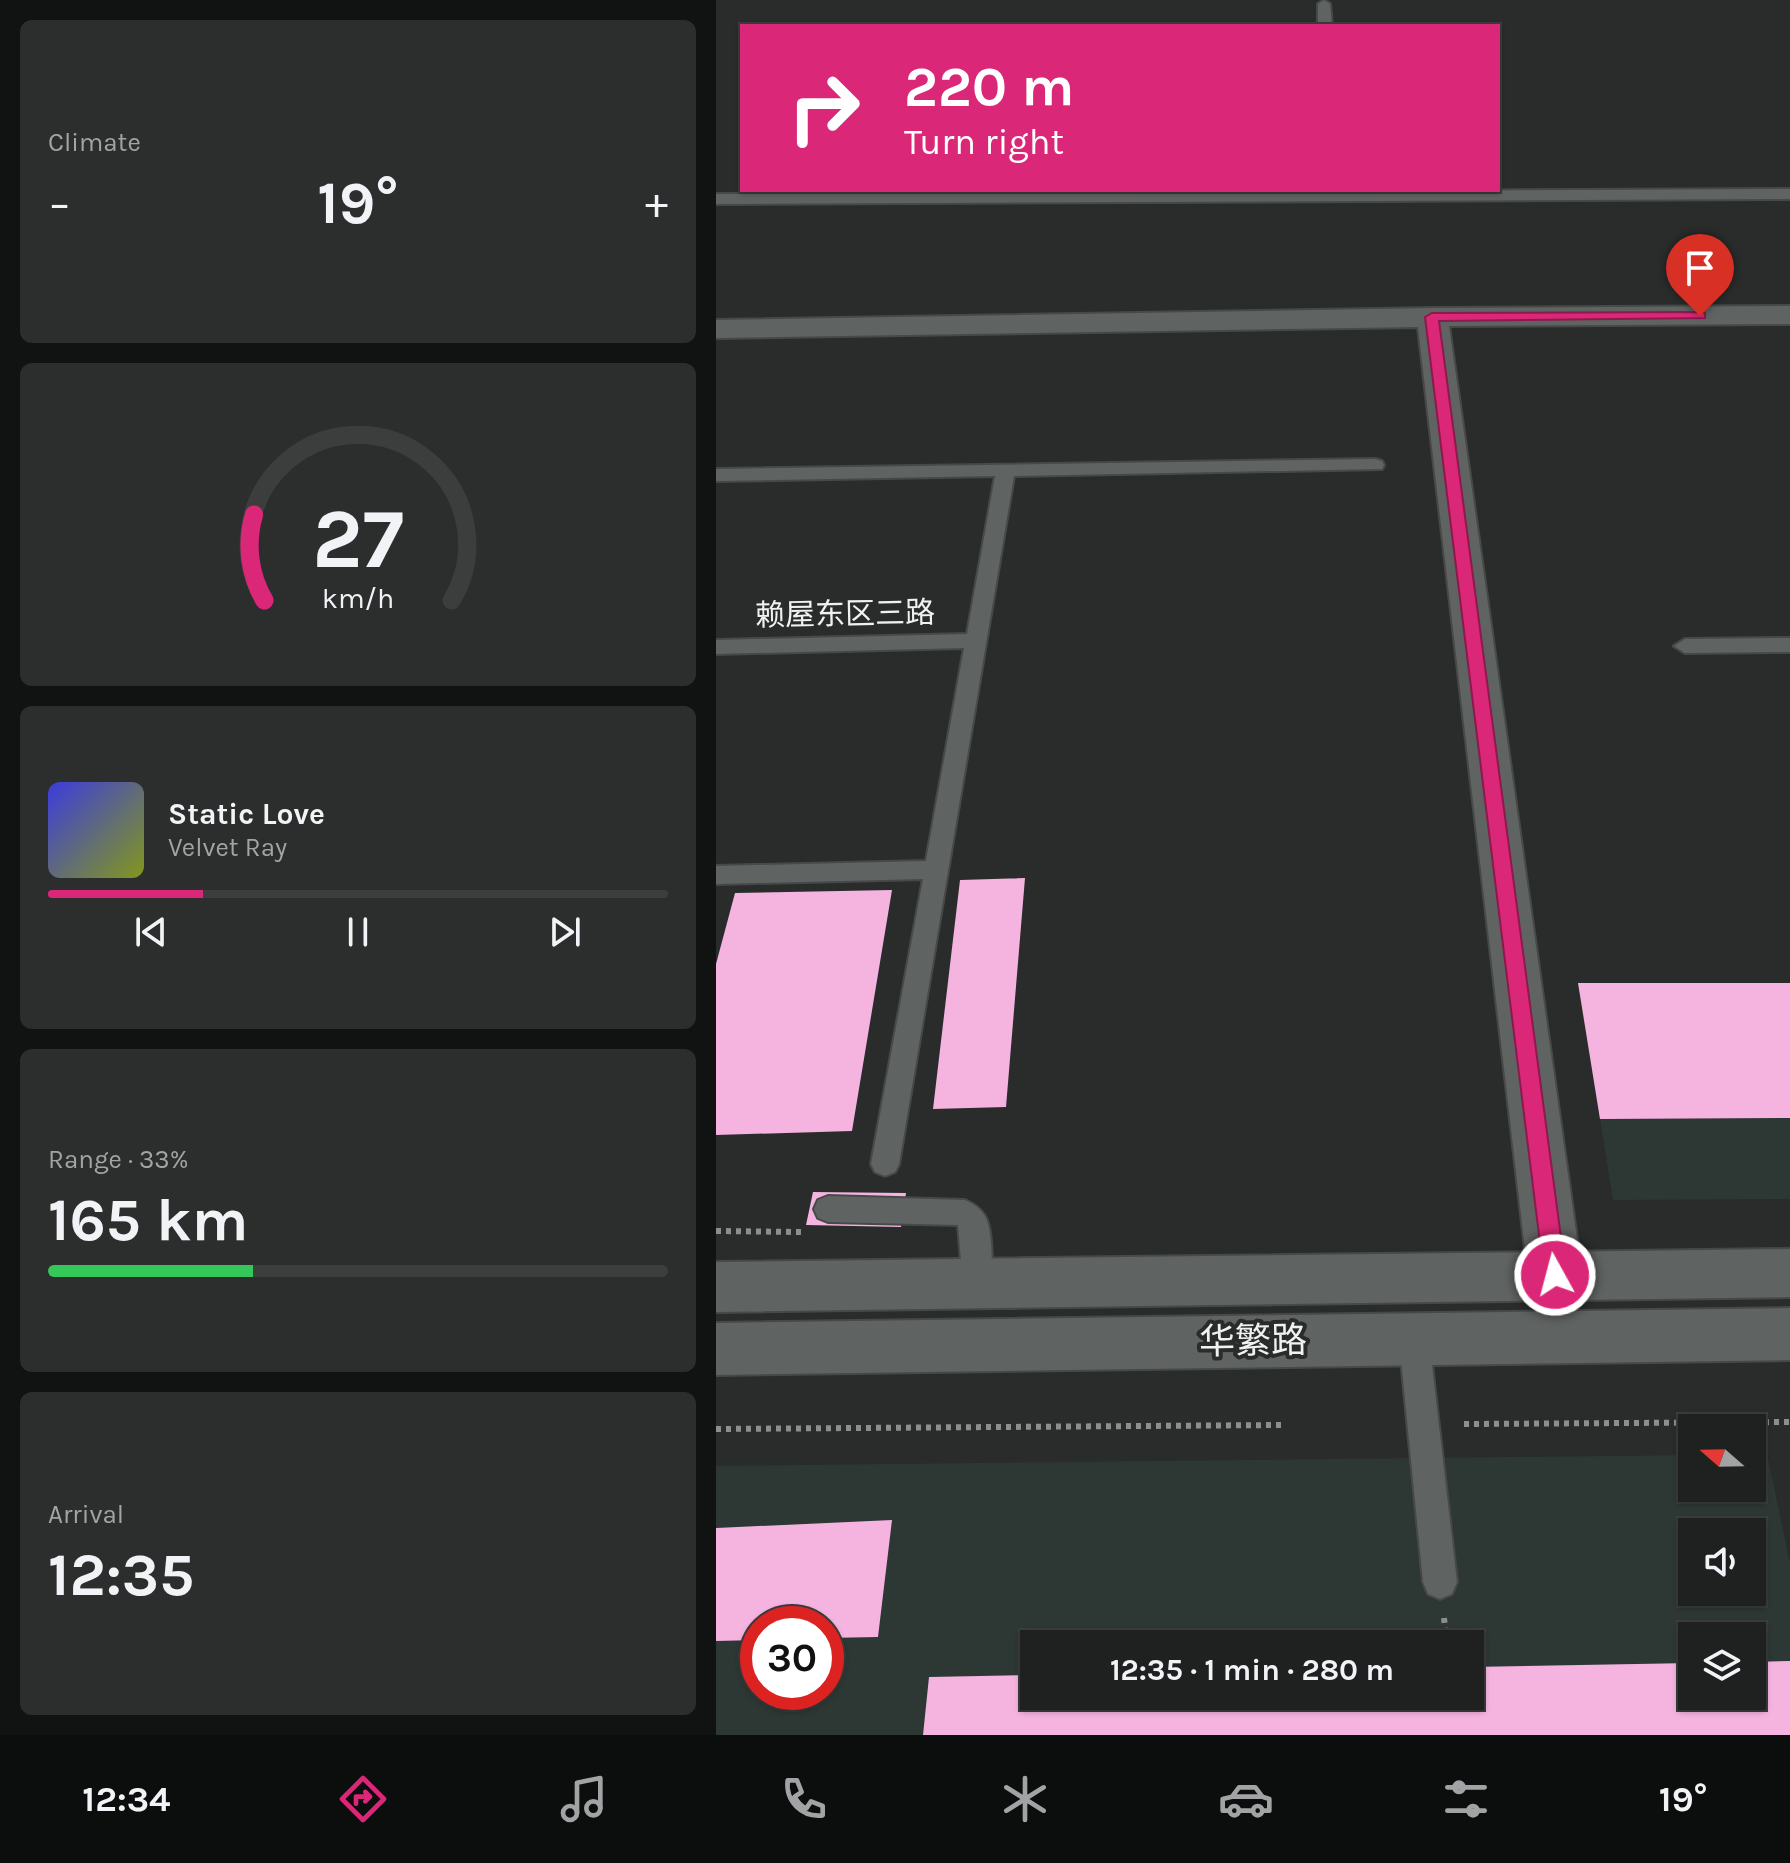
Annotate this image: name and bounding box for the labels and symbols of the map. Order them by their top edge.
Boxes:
pin [1666,234,1734,316]
street label: 赖屋东区三路 [755,594,935,634]
position arrow [1513,1233,1597,1317]
street label: 华繁路 [1199,1319,1307,1363]
north arrow [1678,1414,1766,1502]
speed limit sign: 30 [740,1606,844,1710]

